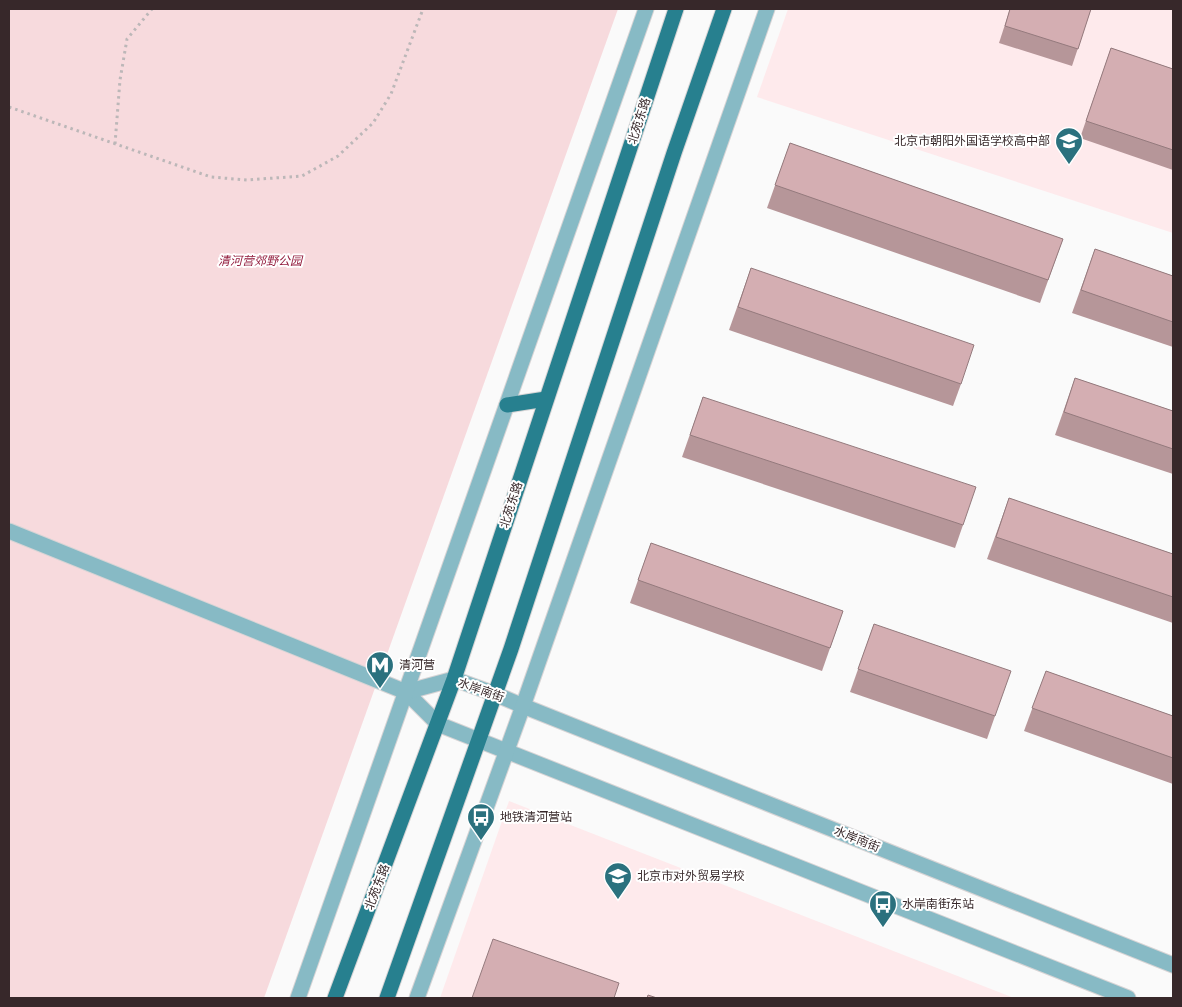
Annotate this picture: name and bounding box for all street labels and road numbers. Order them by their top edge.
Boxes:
street label: 北苑东路 [625,96,653,146]
street label: 北苑东路 [497,480,525,530]
street label: 水岸南街 [456,675,506,705]
street label: 水岸南街 [832,824,882,854]
street label: 北苑东路 [362,862,392,912]

